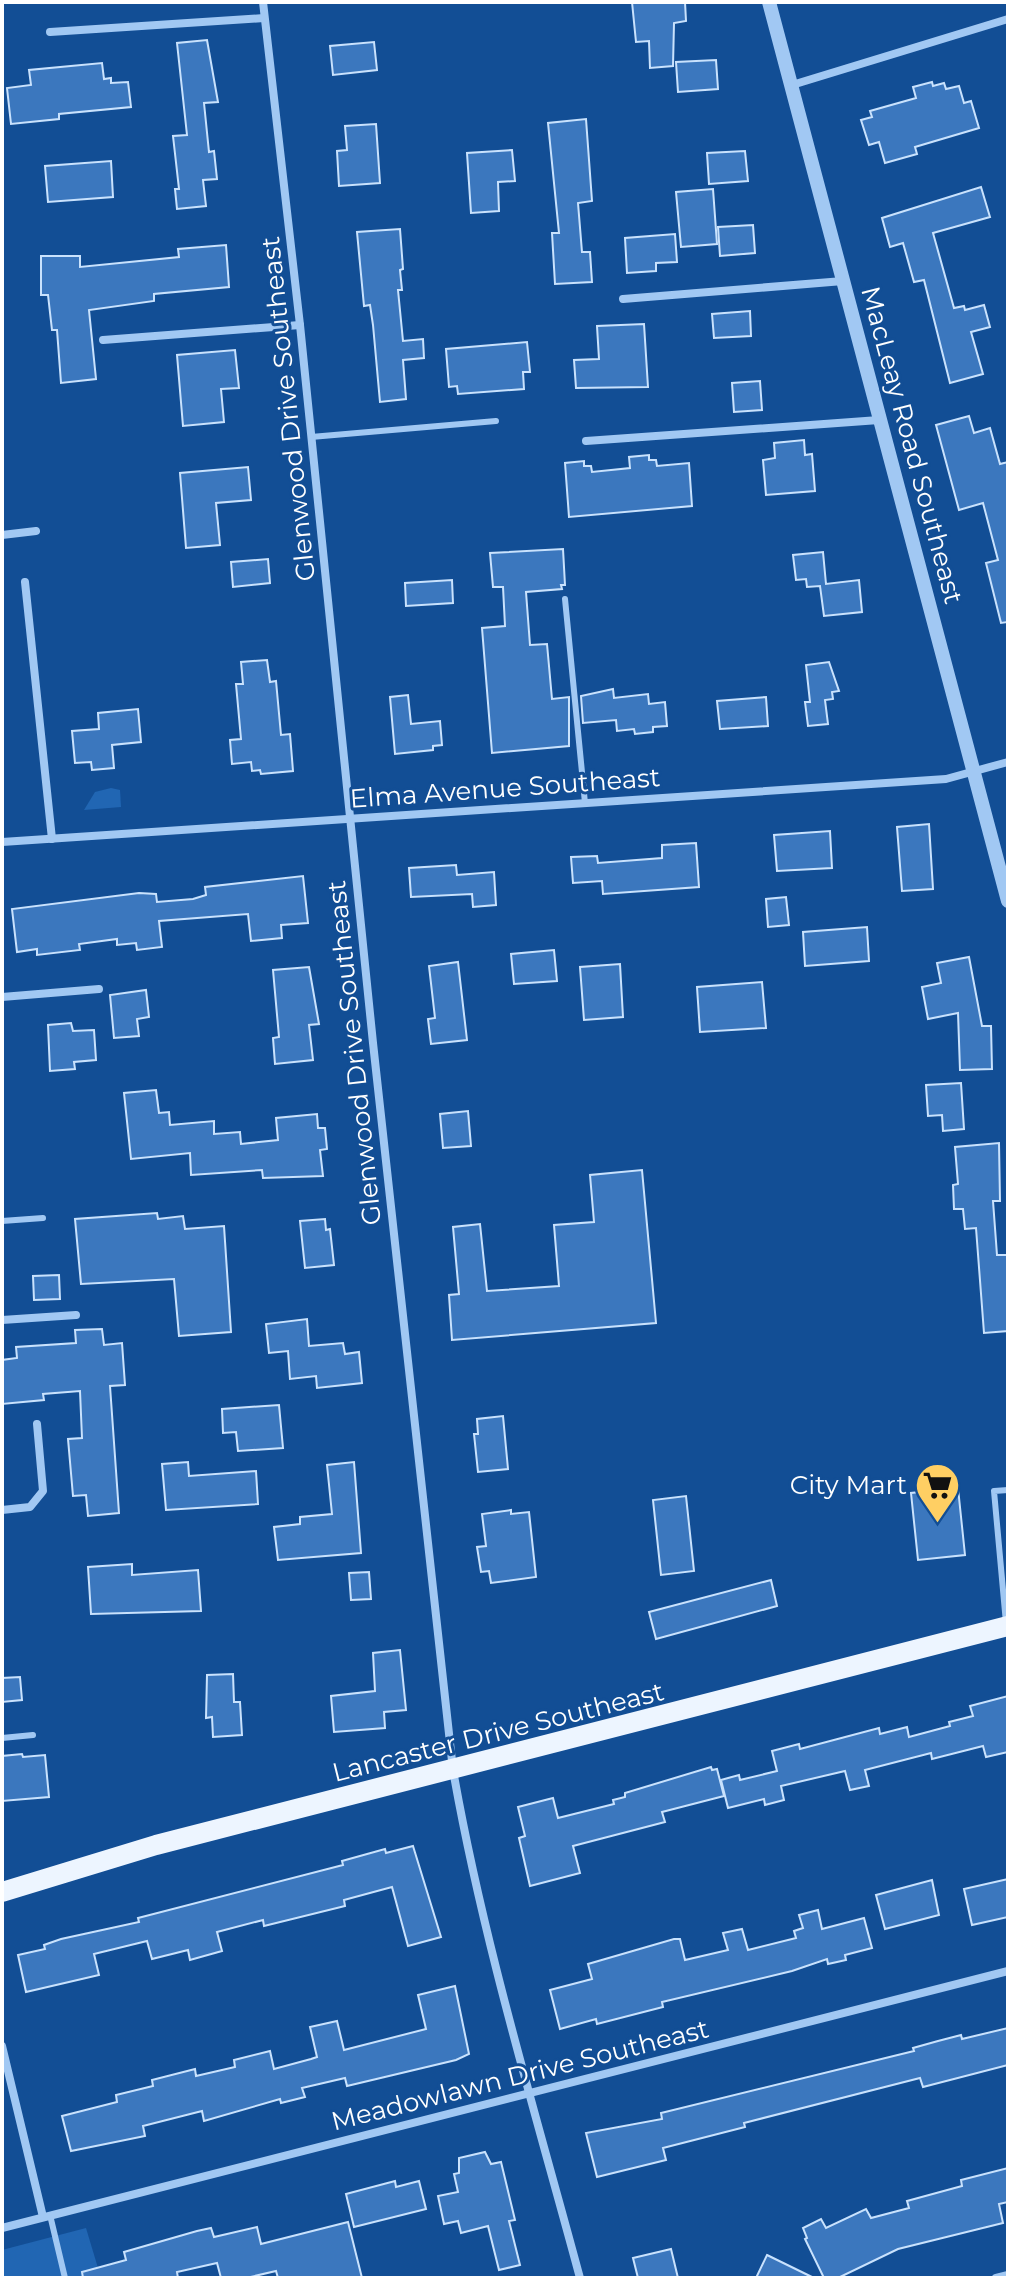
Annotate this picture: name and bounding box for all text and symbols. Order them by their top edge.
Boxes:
street label: Glenwood Drive Southeast [254,235,322,583]
street label: MacLeay Road Southeast [854,283,970,607]
street label: Elma Avenue Southeast [349,761,661,815]
street label: Glenwood Drive Southeast [320,879,388,1227]
supermarket icon: City Mart [914,1461,962,1524]
place label: City Mart [790,1469,907,1501]
street label: Lancaster Drive Southeast [329,1675,667,1789]
street label: Meadowlawn Drive Southeast [328,2013,712,2137]

